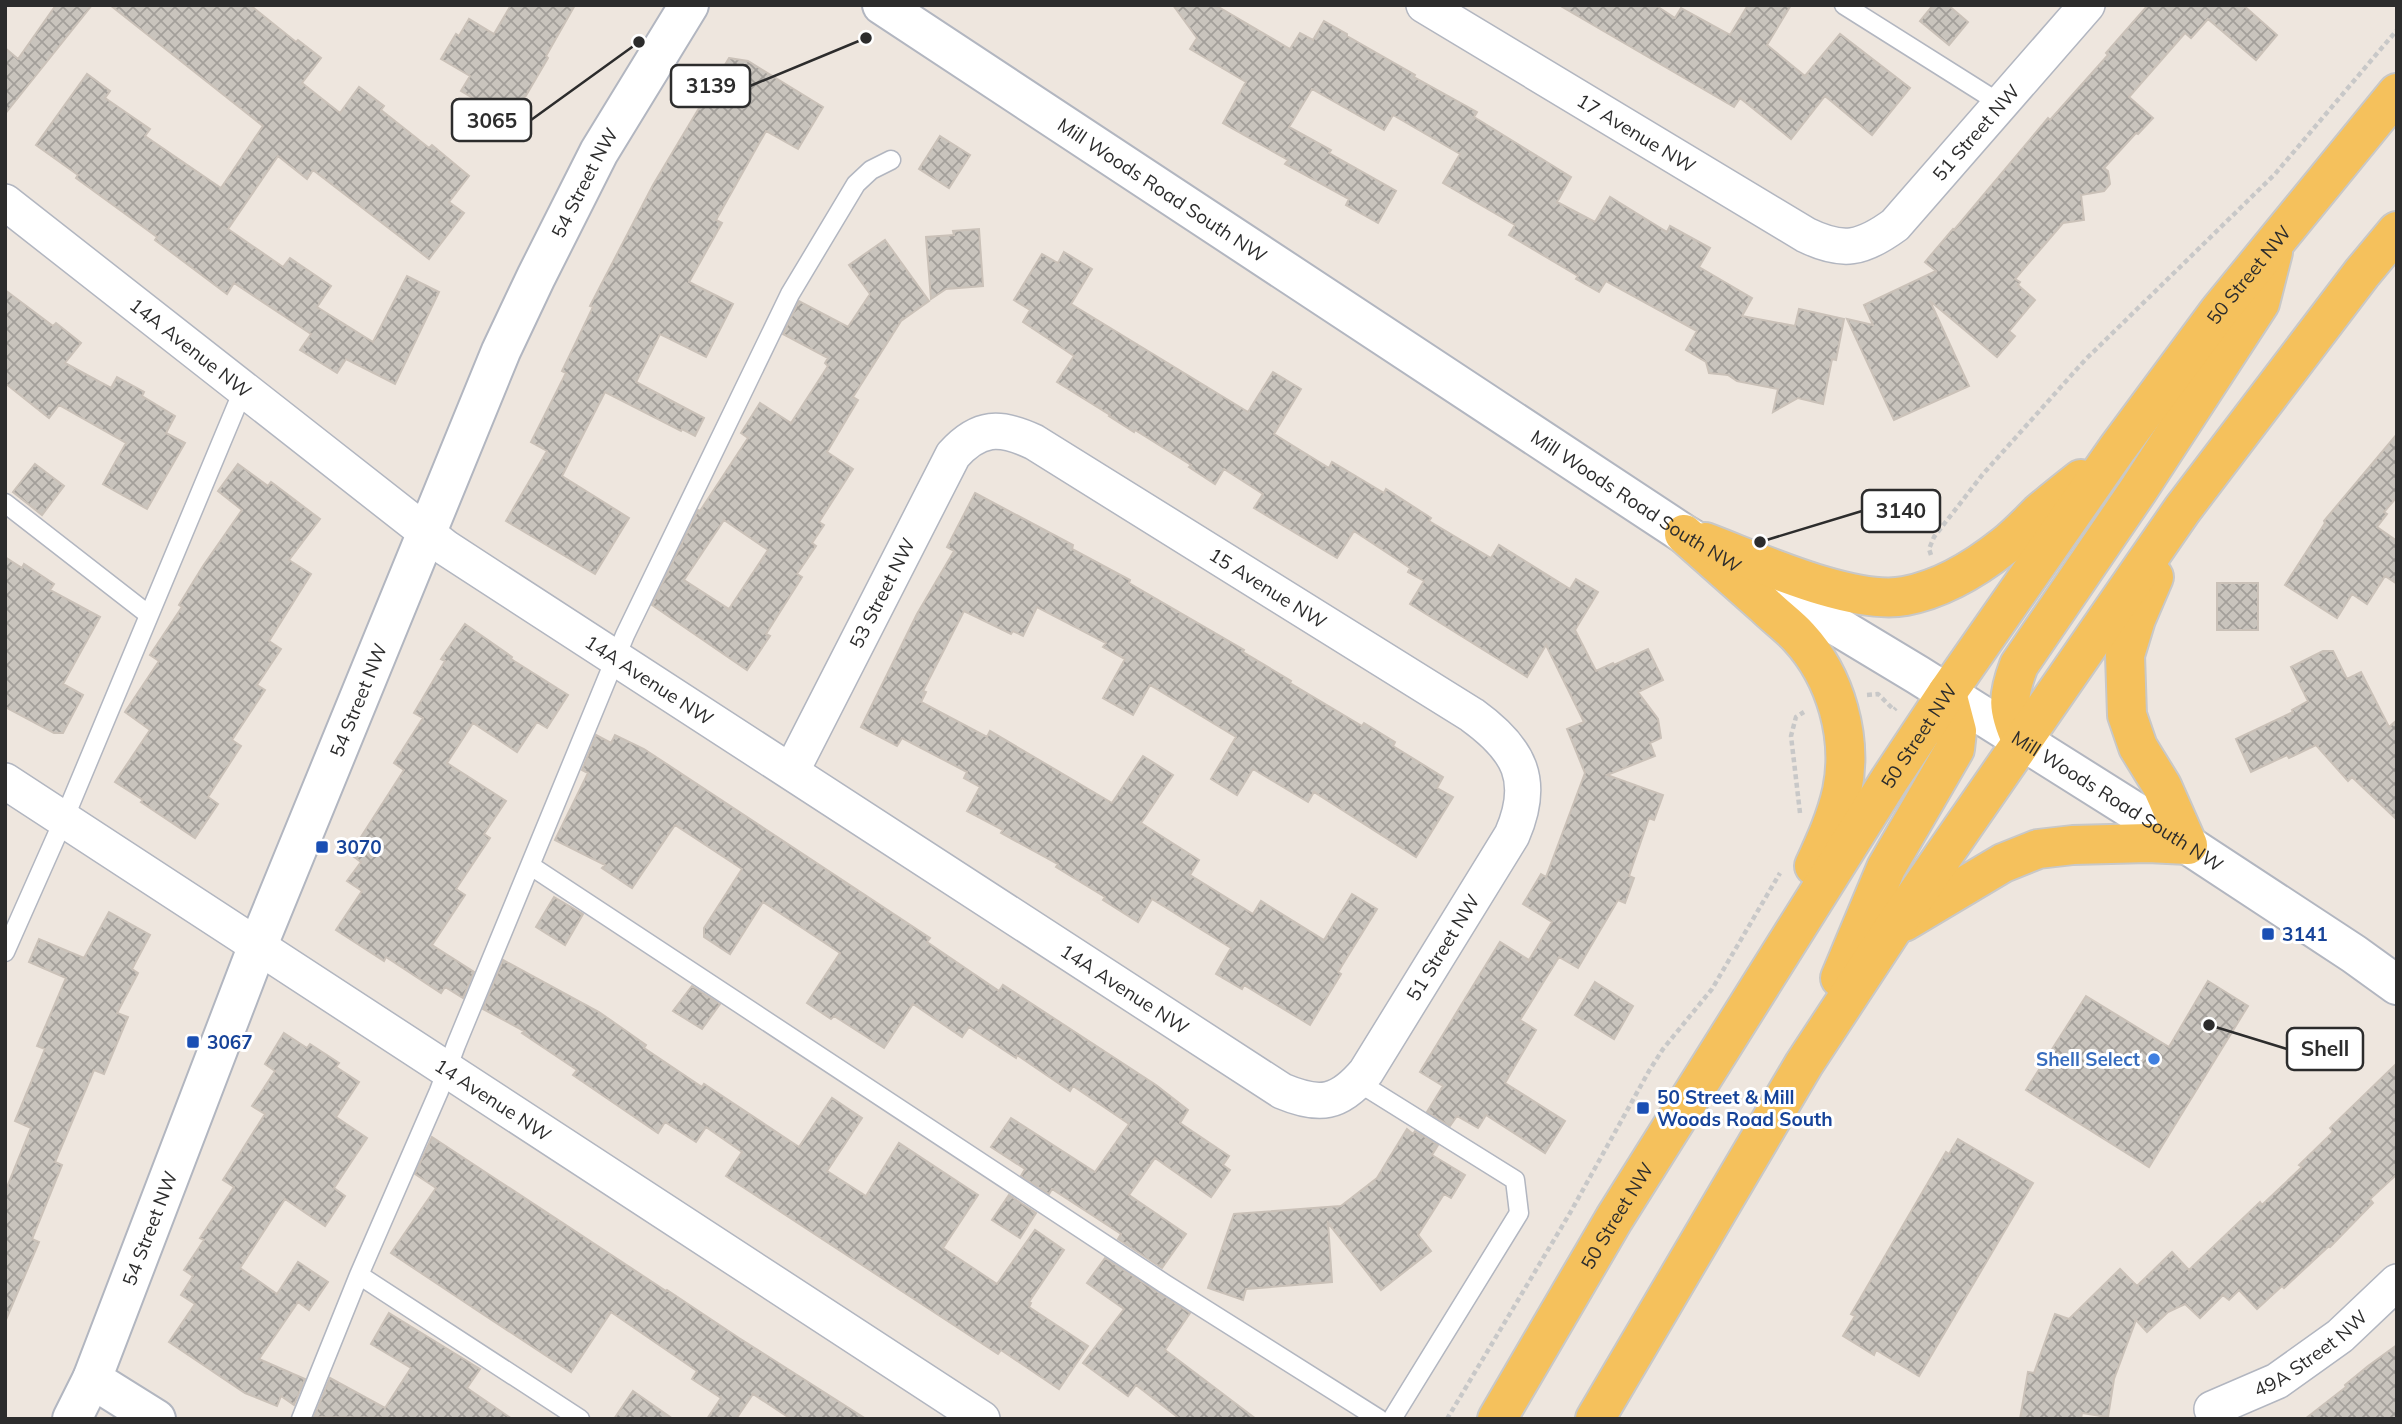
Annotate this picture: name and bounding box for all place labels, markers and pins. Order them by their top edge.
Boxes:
callout: 3139 [671,65,750,107]
callout: 3065 [452,99,531,141]
callout: 3140 [1862,490,1940,532]
place label: 3070 [336,835,382,859]
marker: 3070 [314,839,330,855]
place label: 3141 [2282,922,2328,946]
marker: 3141 [2260,926,2276,942]
callout: Shell [2287,1028,2363,1070]
place label: 3067 [207,1030,253,1054]
marker: 3067 [185,1034,201,1050]
place label: Shell Select [2036,1047,2140,1071]
marker: Shell Select [2146,1051,2162,1067]
place label: 50 Street & Mill Woods Road South [1657,1085,1833,1131]
marker: 50 Street & Mill Woods Road South [1635,1100,1651,1116]

